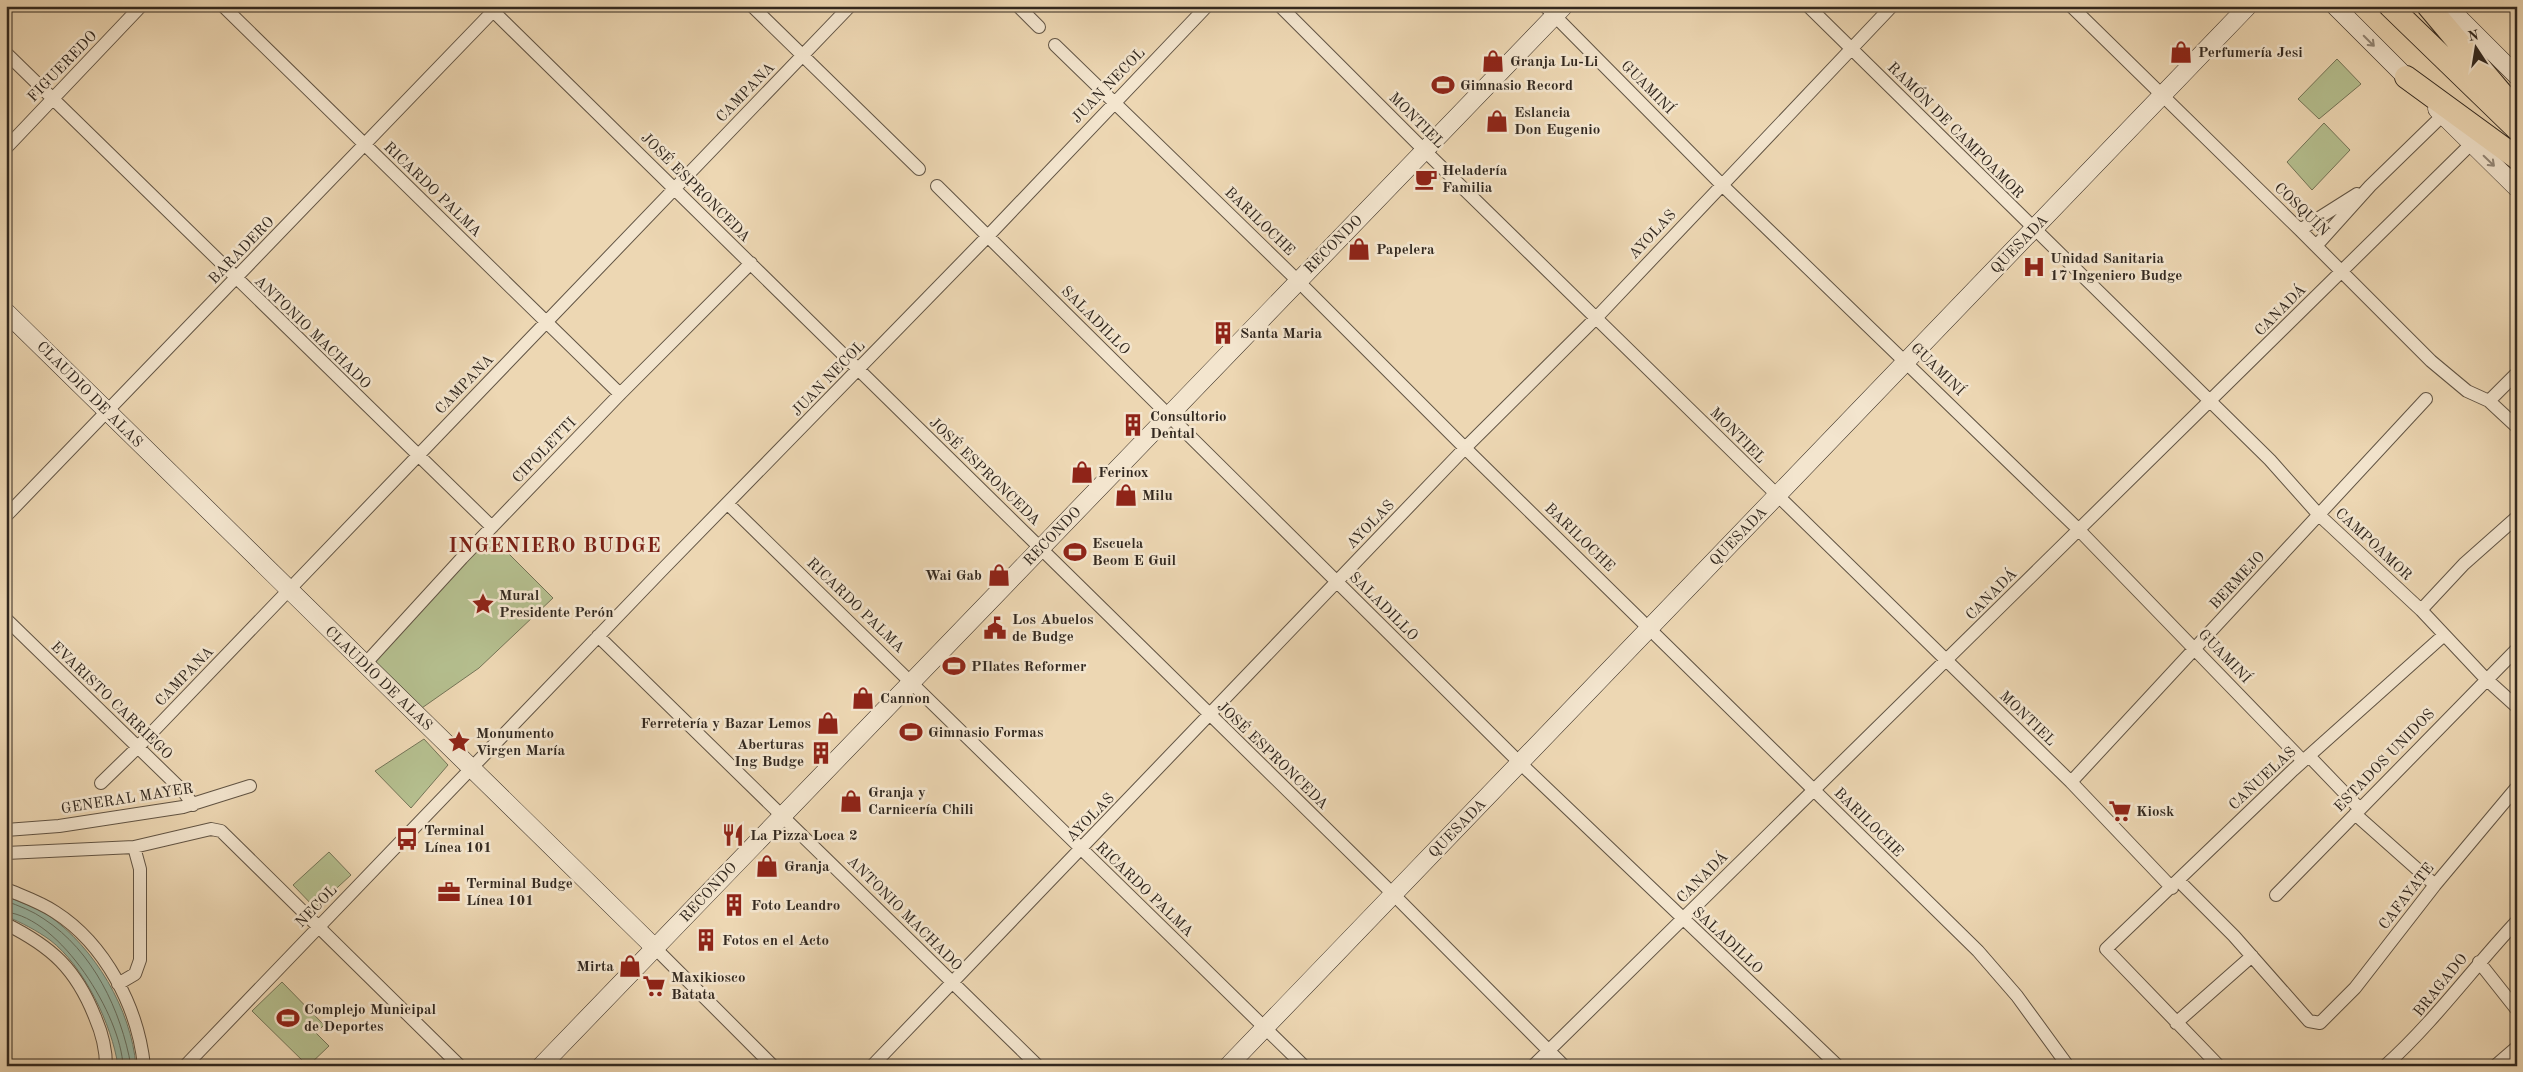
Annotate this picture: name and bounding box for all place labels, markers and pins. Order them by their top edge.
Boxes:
shop icon: Perfumería Jesi [2168,39,2194,65]
place label: Perfumería Jesi [2198,46,2303,61]
shop icon: Granja Lu-Li [1480,48,1506,74]
place label: Granja Lu-Li [1510,55,1598,70]
sports icon: Gimnasio Record [1430,72,1456,98]
place label: Gimnasio Record [1460,79,1573,94]
place label: Eslancia Don Eugenio [1514,106,1600,138]
shop icon: Eslancia Don Eugenio [1484,108,1510,134]
place label: Heladería Familia [1442,164,1508,196]
cafe icon: Heladería Familia [1413,166,1439,192]
shop icon: Papelera [1346,236,1372,262]
place label: Papelera [1376,243,1435,258]
place label: Unidad Sanitaria 17 Ingeniero Budge [2050,252,2182,284]
hospital icon: Unidad Sanitaria 17 Ingeniero Budge [2021,254,2047,280]
building icon: Santa Maria [1210,320,1236,346]
place label: Santa Maria [1240,327,1322,342]
place label: Consultorio Dental [1150,410,1227,442]
building icon: Consultorio Dental [1120,412,1146,438]
shop icon: Ferinox [1069,459,1095,485]
place label: Ferinox [1098,466,1149,481]
shop icon: Milu [1113,482,1139,508]
place label: Milu [1142,489,1173,504]
place label: Escuela Beom E Guil [1092,537,1177,569]
sports icon: Escuela Beom E Guil [1062,539,1088,565]
shop icon: Wai Gab [986,562,1012,588]
place label: Wai Gab [925,569,982,584]
place label: Mural Presidente Perón [499,589,613,621]
place icon: Mural Presidente Perón [470,591,496,617]
place label: Los Abuelos de Budge [1012,613,1093,645]
public building icon: Los Abuelos de Budge [982,615,1008,641]
sports icon: PIlates Reformer [941,653,967,679]
place label: PIlates Reformer [971,660,1087,675]
shop icon: Cannon [850,685,876,711]
place label: Cannon [880,692,930,707]
shop icon: Ferretería y Bazar Lemos [815,710,841,736]
place label: Ferretería y Bazar Lemos [640,717,811,732]
sports icon: Gimnasio Formas [898,719,924,745]
place label: Gimnasio Formas [928,726,1043,741]
place label: Monumento Virgen María [476,727,565,759]
place icon: Monumento Virgen María [446,729,472,755]
place label: Aberturas Ing Budge [734,738,804,770]
building icon: Aberturas Ing Budge [808,740,834,766]
place label: Granja y Carnicería Chili [868,786,973,818]
shop icon: Granja y Carnicería Chili [838,788,864,814]
supermarket icon: Kiosk [2107,798,2133,824]
place label: Kiosk [2136,805,2175,820]
restaurant icon: La Pizza Loca 2 [720,822,746,848]
place label: Terminal Línea 101 [424,824,492,856]
bus stop icon: Terminal Línea 101 [394,826,420,852]
place label: La Pizza Loca 2 [750,829,858,844]
shop icon: Granja [754,853,780,879]
place label: Granja [784,860,830,875]
place label: Terminal Budge Línea 101 [466,877,573,909]
office icon: Terminal Budge Línea 101 [436,879,462,905]
building icon: Foto Leandro [721,892,747,918]
place label: Foto Leandro [751,899,840,914]
building icon: Fotos en el Acto [693,927,719,953]
place label: Fotos en el Acto [722,934,829,949]
shop icon: Mirta [617,953,643,979]
place label: Mirta [577,960,614,975]
place label: Maxikiosco Batata [671,971,746,1003]
supermarket icon: Maxikiosco Batata [641,973,667,999]
place label: Complejo Municipal de Deportes [304,1003,437,1035]
sports icon: Complejo Municipal de Deportes [275,1005,301,1031]

